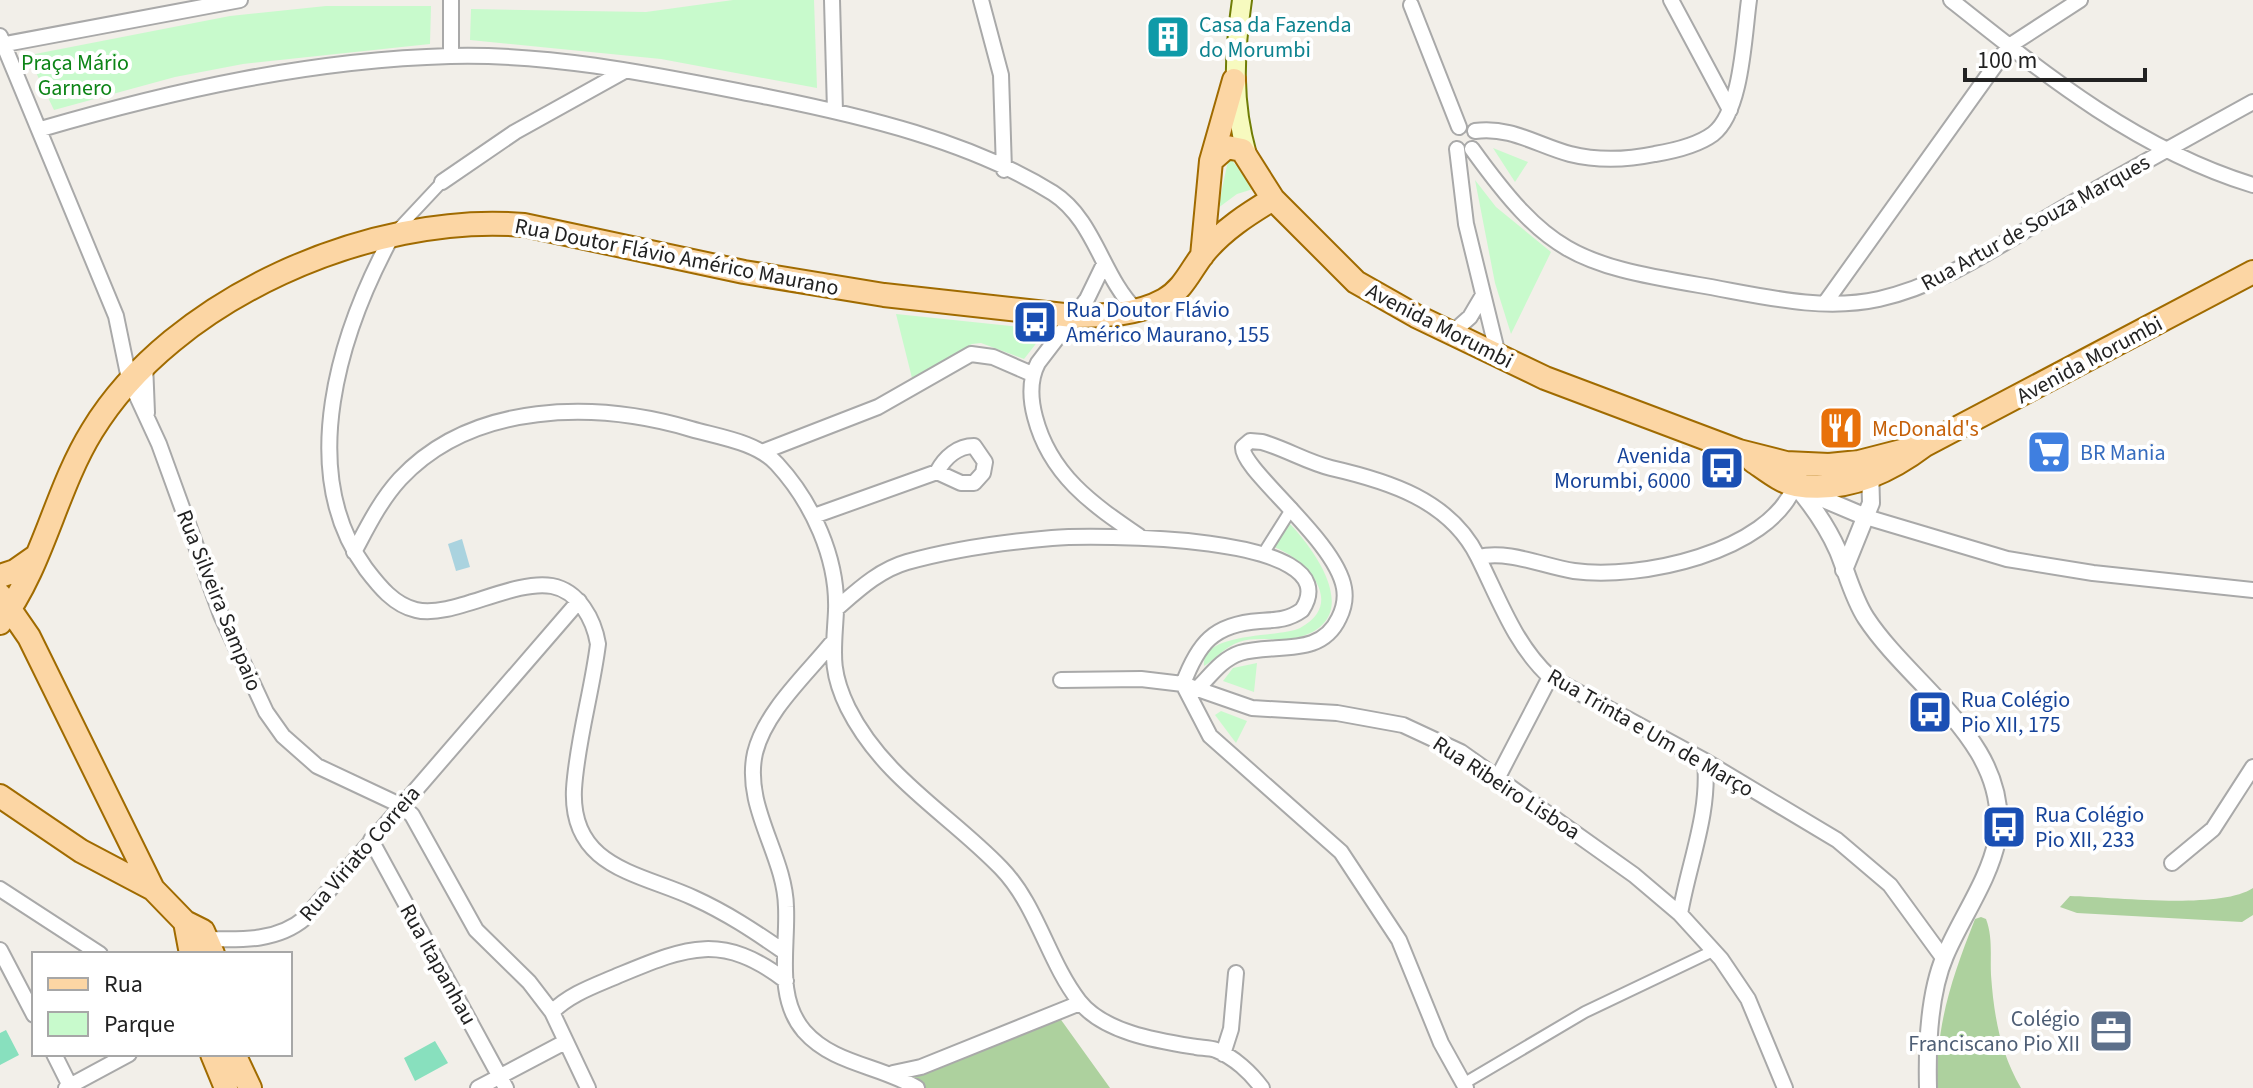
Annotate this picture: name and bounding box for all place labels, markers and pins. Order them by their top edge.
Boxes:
place label: Casa da Fazenda do Morumbi [1199,9,1352,66]
building icon: Casa da Fazenda do Morumbi [1144,13,1192,61]
place label: Rua Doutor Flávio Américo Maurano, 155 [1066,294,1270,351]
bus stop icon: Rua Doutor Flávio Américo Maurano, 155 [1011,298,1059,346]
restaurant icon: McDonald's [1817,404,1865,452]
place label: McDonald's [1872,413,1979,445]
supermarket icon: BR Mania [2025,428,2073,476]
place label: BR Mania [2080,437,2165,469]
place label: Avenida Morumbi, 6000 [1554,440,1691,497]
bus stop icon: Avenida Morumbi, 6000 [1698,444,1746,492]
place label: Rua Colégio Pio XII, 175 [1961,684,2070,741]
bus stop icon: Rua Colégio Pio XII, 175 [1906,688,1954,736]
place label: Rua Colégio Pio XII, 233 [2035,799,2144,856]
bus stop icon: Rua Colégio Pio XII, 233 [1980,803,2028,851]
place label: Colégio Franciscano Pio XII [1908,1003,2080,1060]
office icon: Colégio Franciscano Pio XII [2087,1007,2135,1055]

